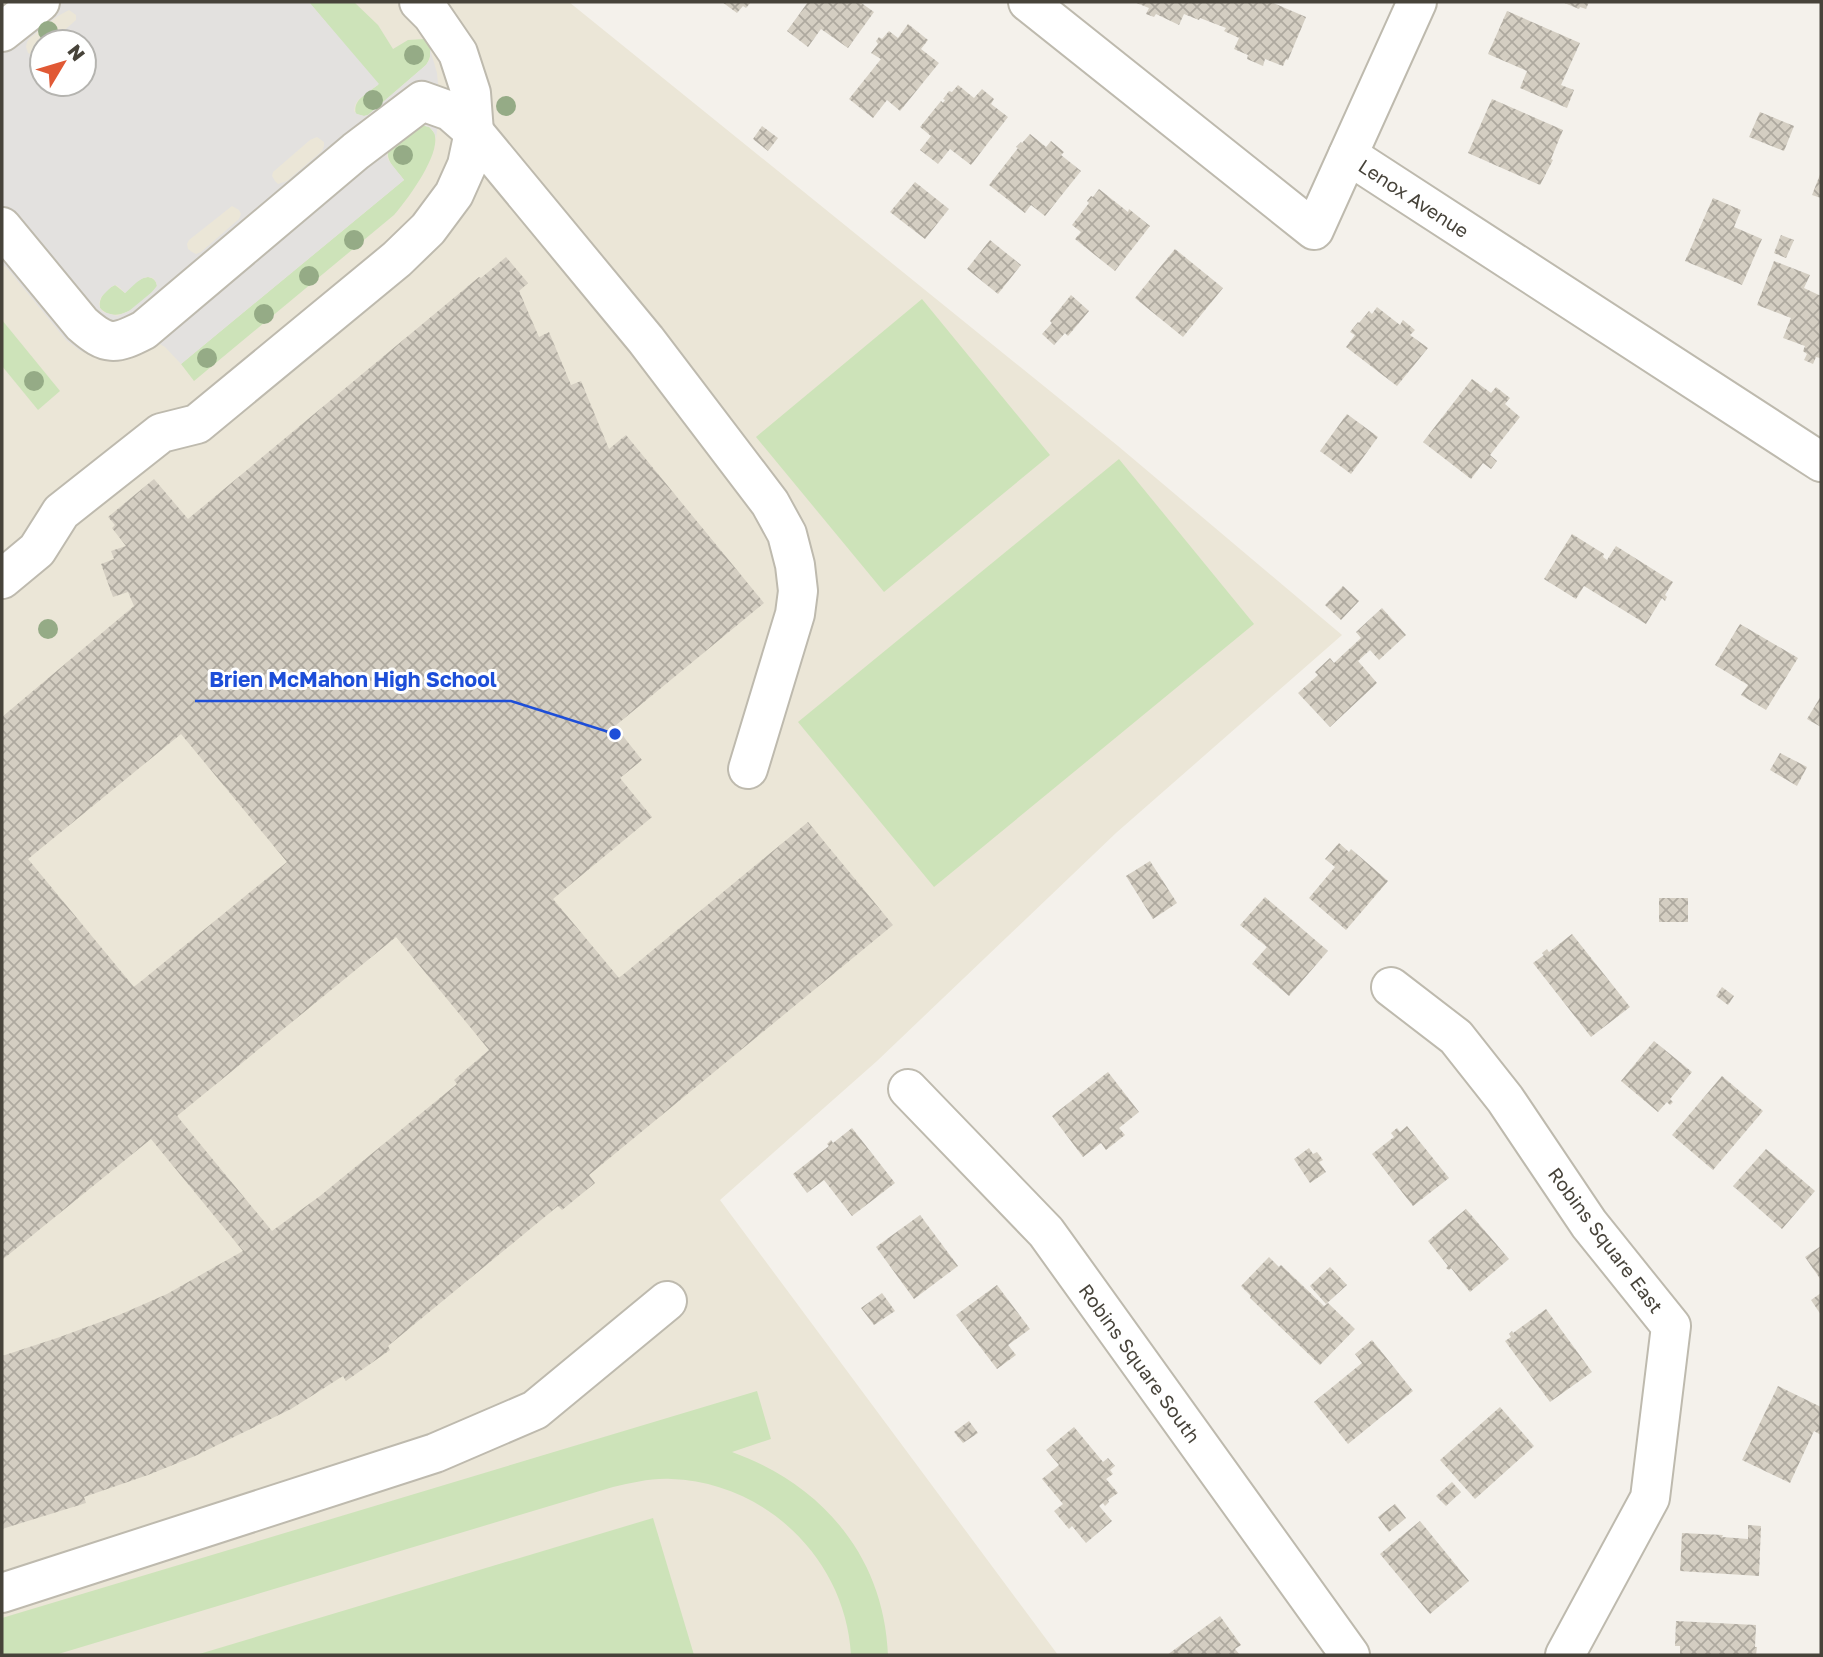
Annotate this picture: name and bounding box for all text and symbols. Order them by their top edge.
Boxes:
north arrow [28,28,98,98]
text: N [63,39,90,65]
street label: Lenox Avenue [1355,154,1473,242]
callout: Brien McMahon High School [195,659,511,701]
text: Brien McMahon High School [209,666,497,692]
street label: Robins Square East [1544,1163,1668,1317]
street label: Robins Square South [1075,1279,1205,1447]

